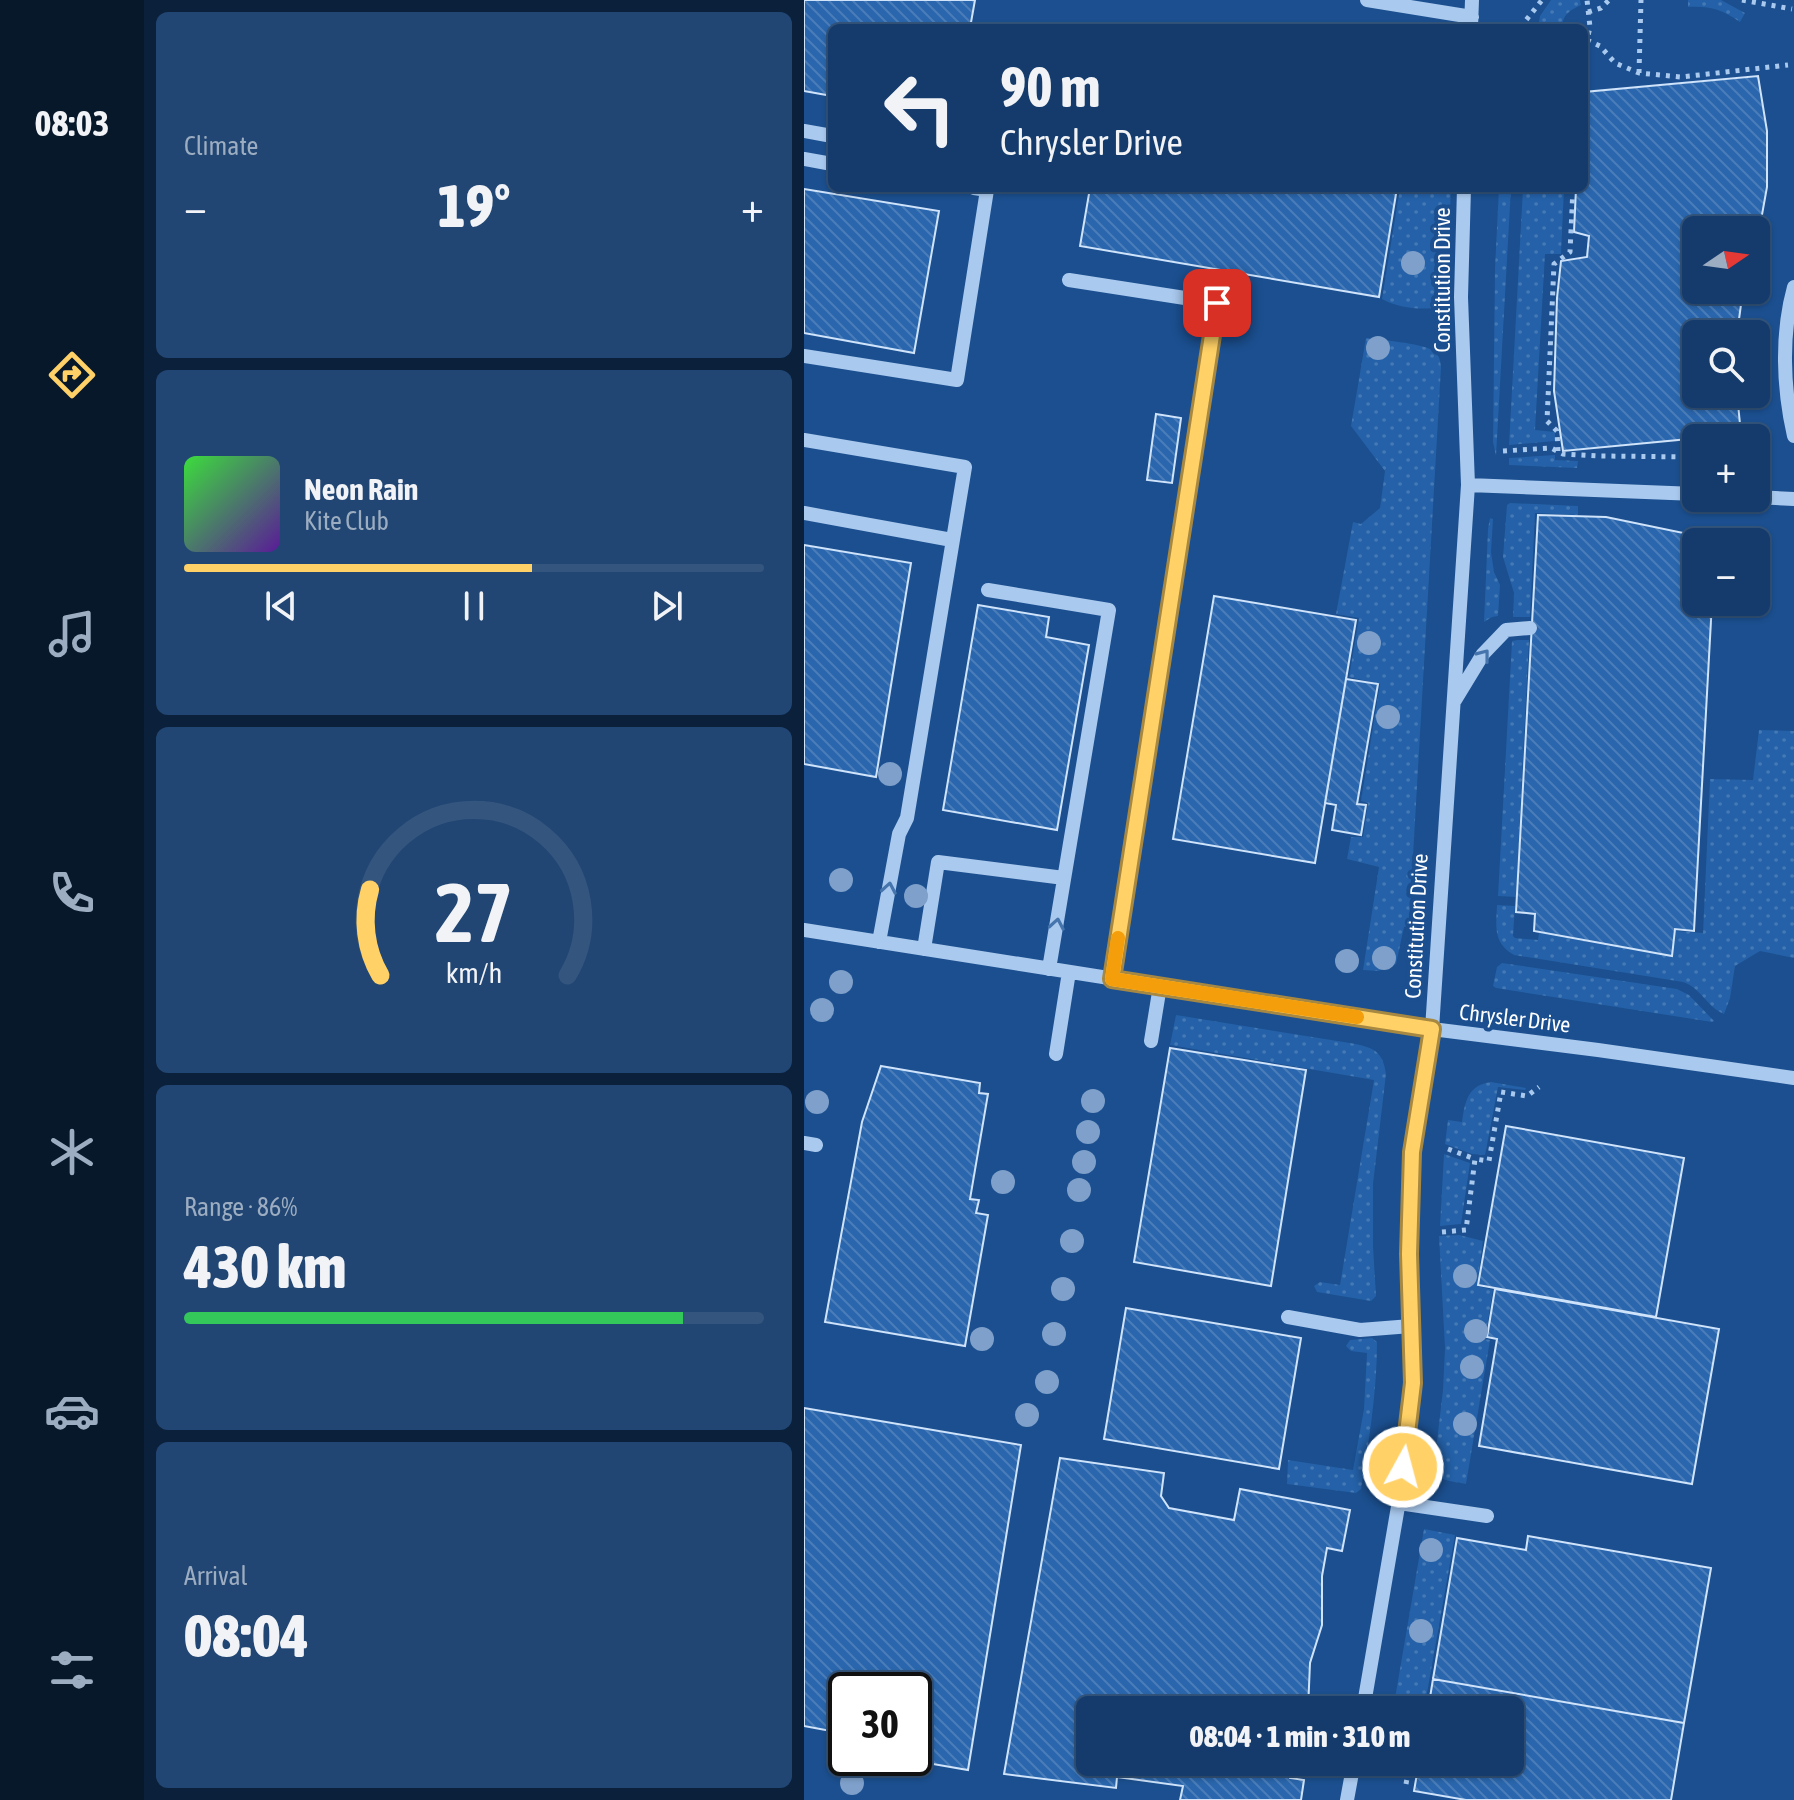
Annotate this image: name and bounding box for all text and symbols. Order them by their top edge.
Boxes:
text: 90 m [1000,55,1101,119]
icon: left [868,56,972,160]
text: 08:03 [35,102,109,144]
text: Chrysler Drive [1000,121,1183,163]
text: Climate [184,131,258,161]
text: 19° [438,171,510,240]
text: − [184,181,207,231]
text: + [741,181,764,231]
street label: Constitution Drive [1429,207,1455,353]
north arrow [1682,216,1770,304]
map controls [1682,216,1770,616]
pin [1183,269,1251,337]
icon: arrive [1195,281,1239,325]
button: search [1682,320,1770,408]
icon: directions [44,347,100,403]
button: + [1682,424,1770,512]
text: Neon Rain [304,472,418,506]
text: Kite Club [304,506,389,536]
button: − [1682,528,1770,616]
icon: previous [259,584,303,628]
icon: pause [452,584,496,628]
icon: next [645,584,689,628]
icon: music [44,606,100,662]
one-way arrow [1474,649,1488,664]
street label: Constitution Drive [1399,853,1433,999]
text: 27 [435,864,513,960]
icon: phone [44,865,100,921]
one-way arrow [880,881,897,894]
one-way arrow [1047,917,1064,930]
text: km/h [446,956,502,989]
street label: Chrysler Drive [1458,998,1572,1038]
icon: climate [44,1124,100,1180]
text: Range · 86% [184,1192,297,1222]
text: 430 km [184,1232,346,1301]
icon: car [44,1383,100,1439]
position arrow [1361,1425,1445,1509]
text: Arrival [184,1561,248,1591]
text: 08:04 [184,1601,309,1670]
icon: filters [44,1642,100,1698]
speed limit sign: 30 [828,1672,932,1776]
text: 08:04 · 1 min · 310 m [1190,1719,1410,1753]

